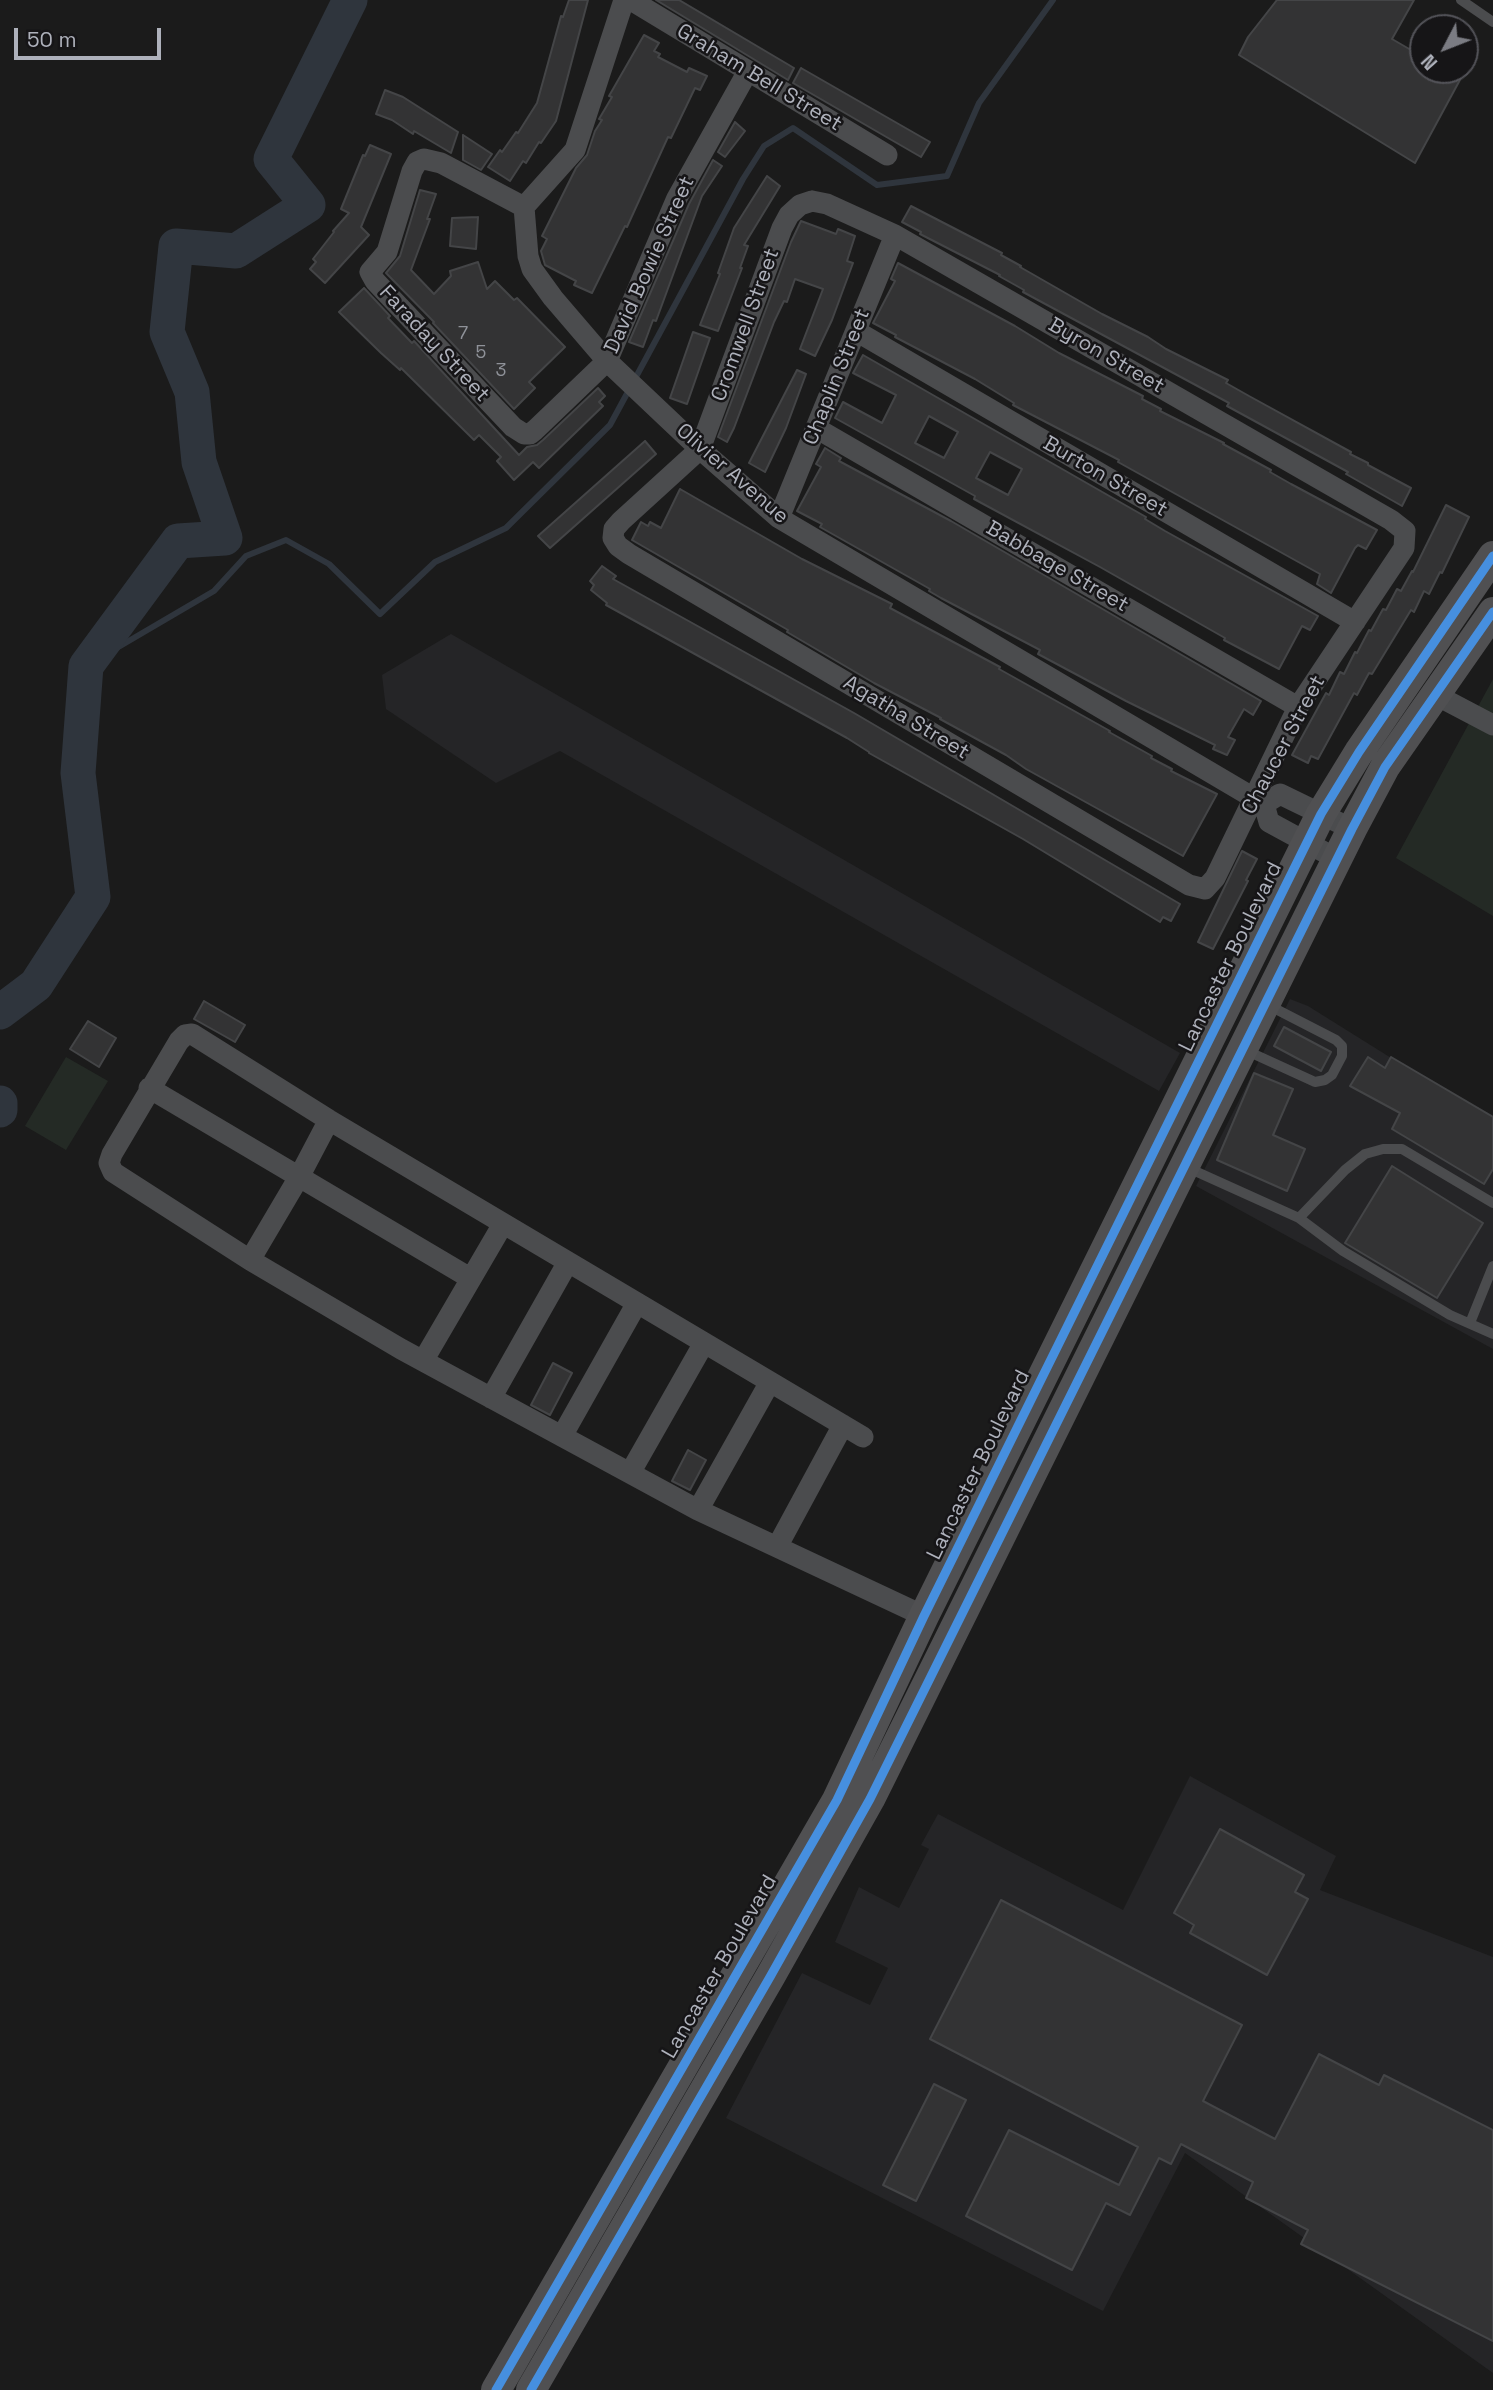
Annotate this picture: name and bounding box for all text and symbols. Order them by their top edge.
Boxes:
scale bar [18,14,164,58]
north arrow [1409,14,1479,84]
street label: Graham Bell Street [672,19,846,137]
text: 50 m [27,26,77,53]
text: N [1416,49,1443,75]
street label: David Bowie Street [600,172,700,358]
street label: Cromwell Street [707,245,785,405]
street label: Faraday Street [374,280,494,408]
street label: Chaplin Street [798,305,876,449]
street label: Byron Street [1044,313,1168,399]
house number: 7 [458,323,468,345]
house number: 5 [476,342,486,364]
house number: 3 [496,360,506,382]
street label: Olivier Avenue [671,418,793,530]
street label: Burton Street [1038,431,1172,523]
street label: Babbage Street [981,516,1133,618]
street label: Agatha Street [839,671,973,765]
street label: Chaucer Street [1237,671,1331,819]
street label: Lancaster Boulevard [1174,858,1288,1056]
street label: Lancaster Boulevard [922,1366,1036,1564]
street label: Lancaster Boulevard [657,1871,783,2063]

